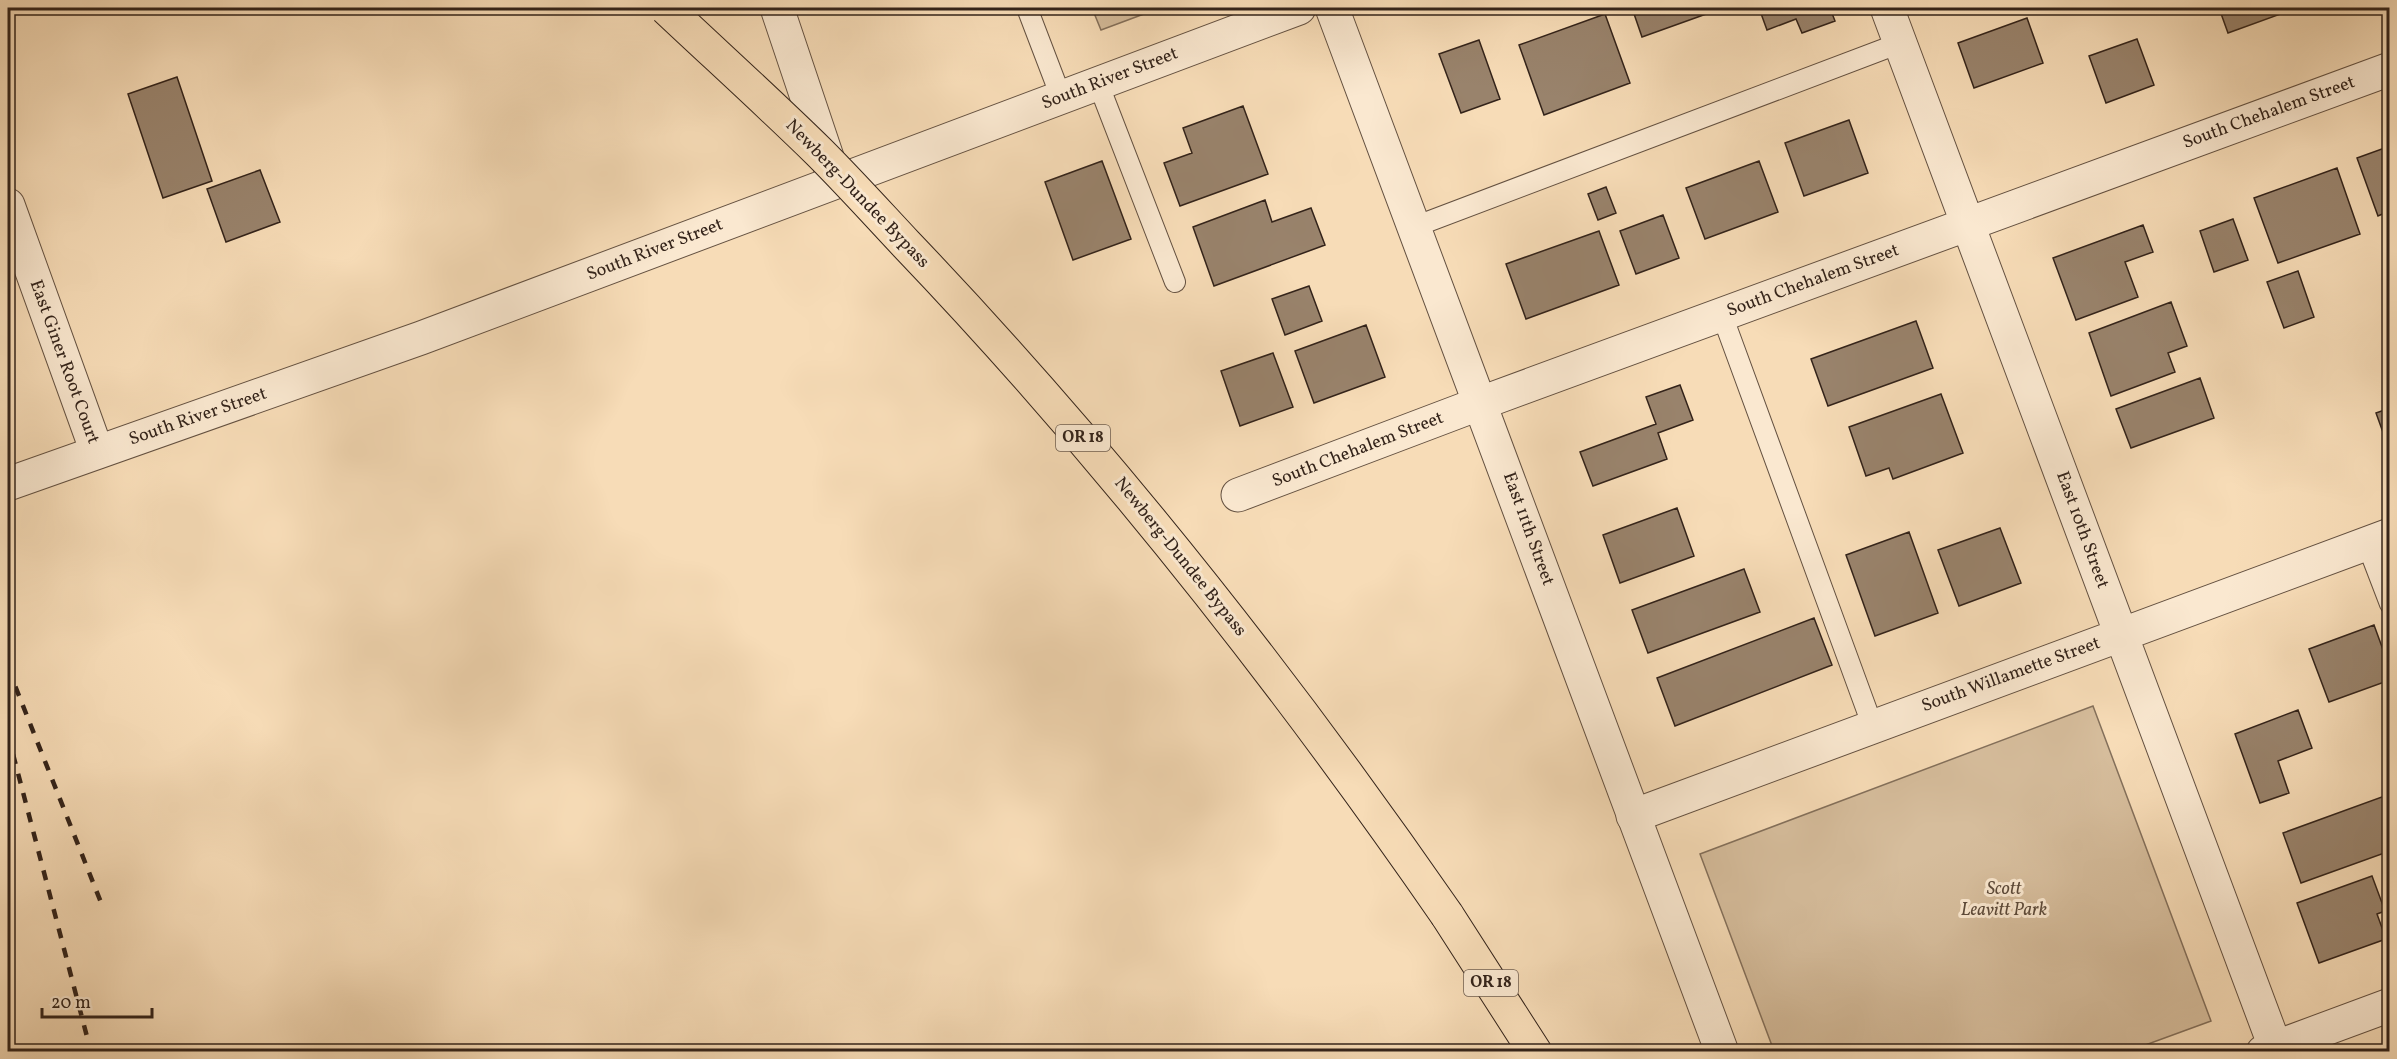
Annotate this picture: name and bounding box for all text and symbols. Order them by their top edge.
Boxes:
street label: South River Street [1038,41,1182,117]
street label: South Chehalem Street [2179,70,2359,156]
street label: Newberg-Dundee Bypass [779,114,935,274]
street label: South River Street [583,212,727,288]
street label: South Chehalem Street [1723,238,1903,324]
street label: East Giner Root Court [23,277,105,447]
street label: South River Street [126,382,270,452]
street label: South Chehalem Street [1269,406,1447,494]
road number: OR 18 [1056,425,1110,451]
street label: East 10th Street [2049,468,2115,592]
street label: East 11th Street [1496,469,1560,589]
street label: Newberg-Dundee Bypass [1108,472,1252,642]
street label: South Willamette Street [1918,631,2104,719]
park label: Scott Leavitt Park [1961,877,2047,923]
road number: OR 18 [1464,970,1518,996]
scale bar [42,981,152,1019]
text: 20 m [51,991,91,1016]

